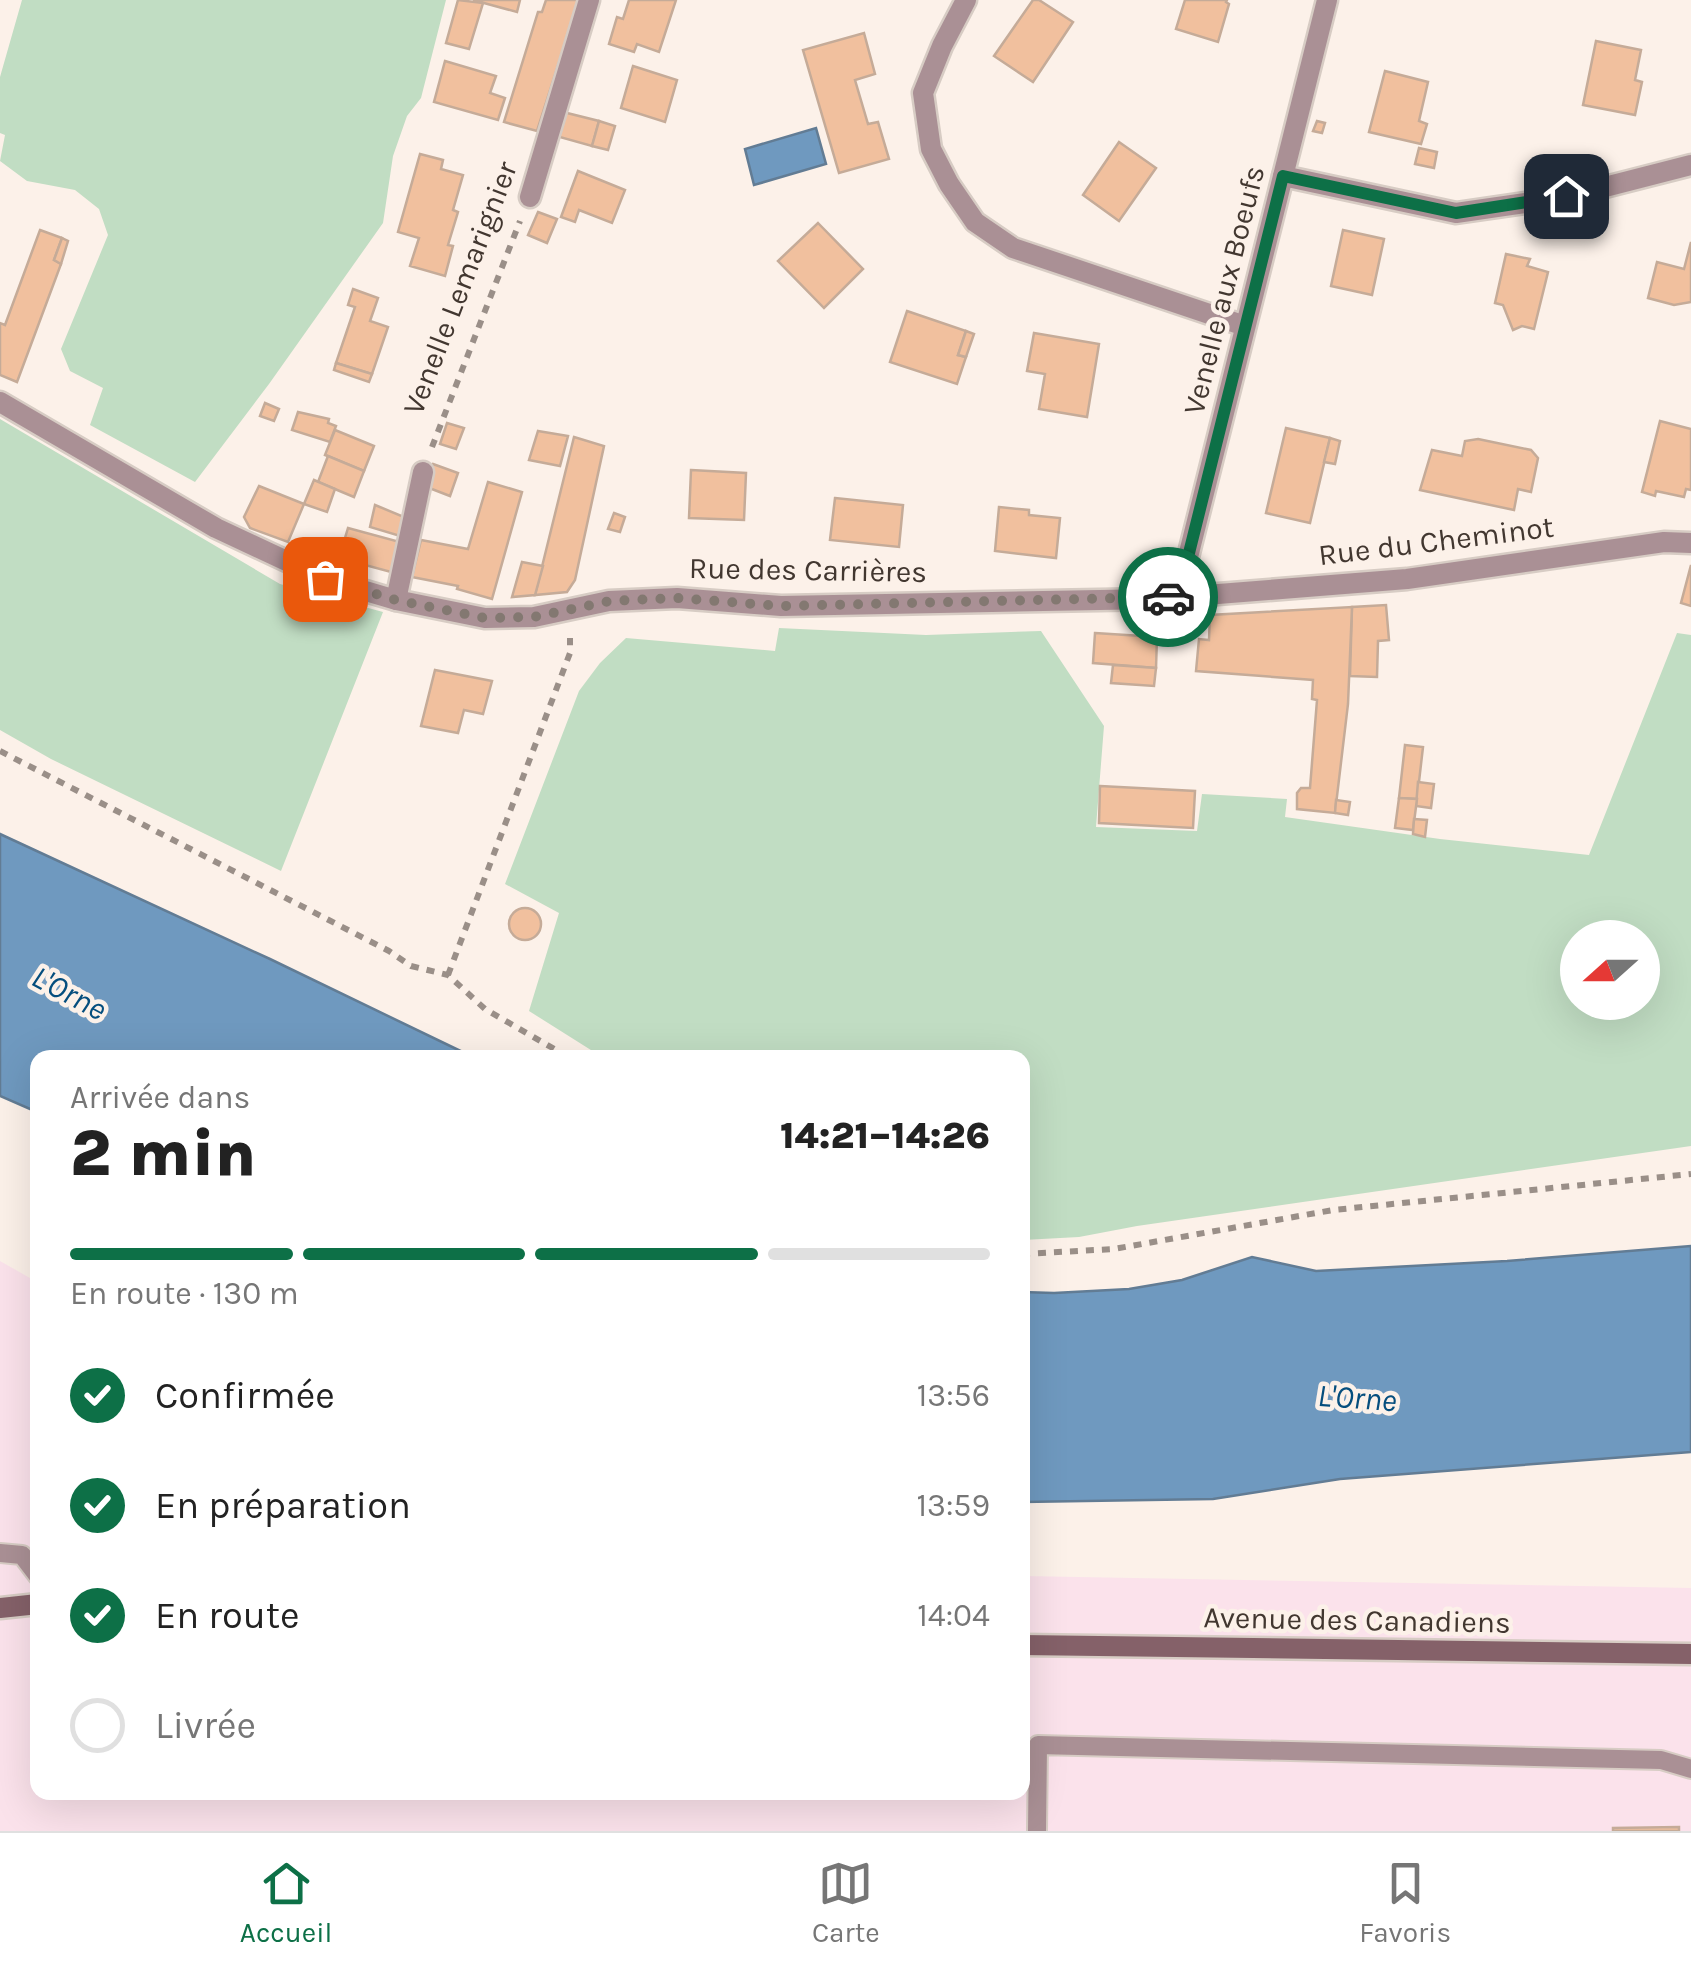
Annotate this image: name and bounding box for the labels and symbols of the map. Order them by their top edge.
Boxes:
pin [1524,154,1609,239]
street label: Venelle Lemarignier [395,156,525,420]
street label: Venelle aux Boeufs [1176,162,1272,418]
street label: Rue du Cheminot [1316,509,1556,573]
pin [283,537,368,622]
courier [1118,547,1218,647]
street label: Rue des Carrières [689,550,927,590]
north arrow [1560,920,1660,1020]
water label: L'Orne [25,958,113,1028]
water label: L'Orne [1316,1377,1398,1419]
street label: Avenue des Canadiens [1203,1599,1511,1641]

